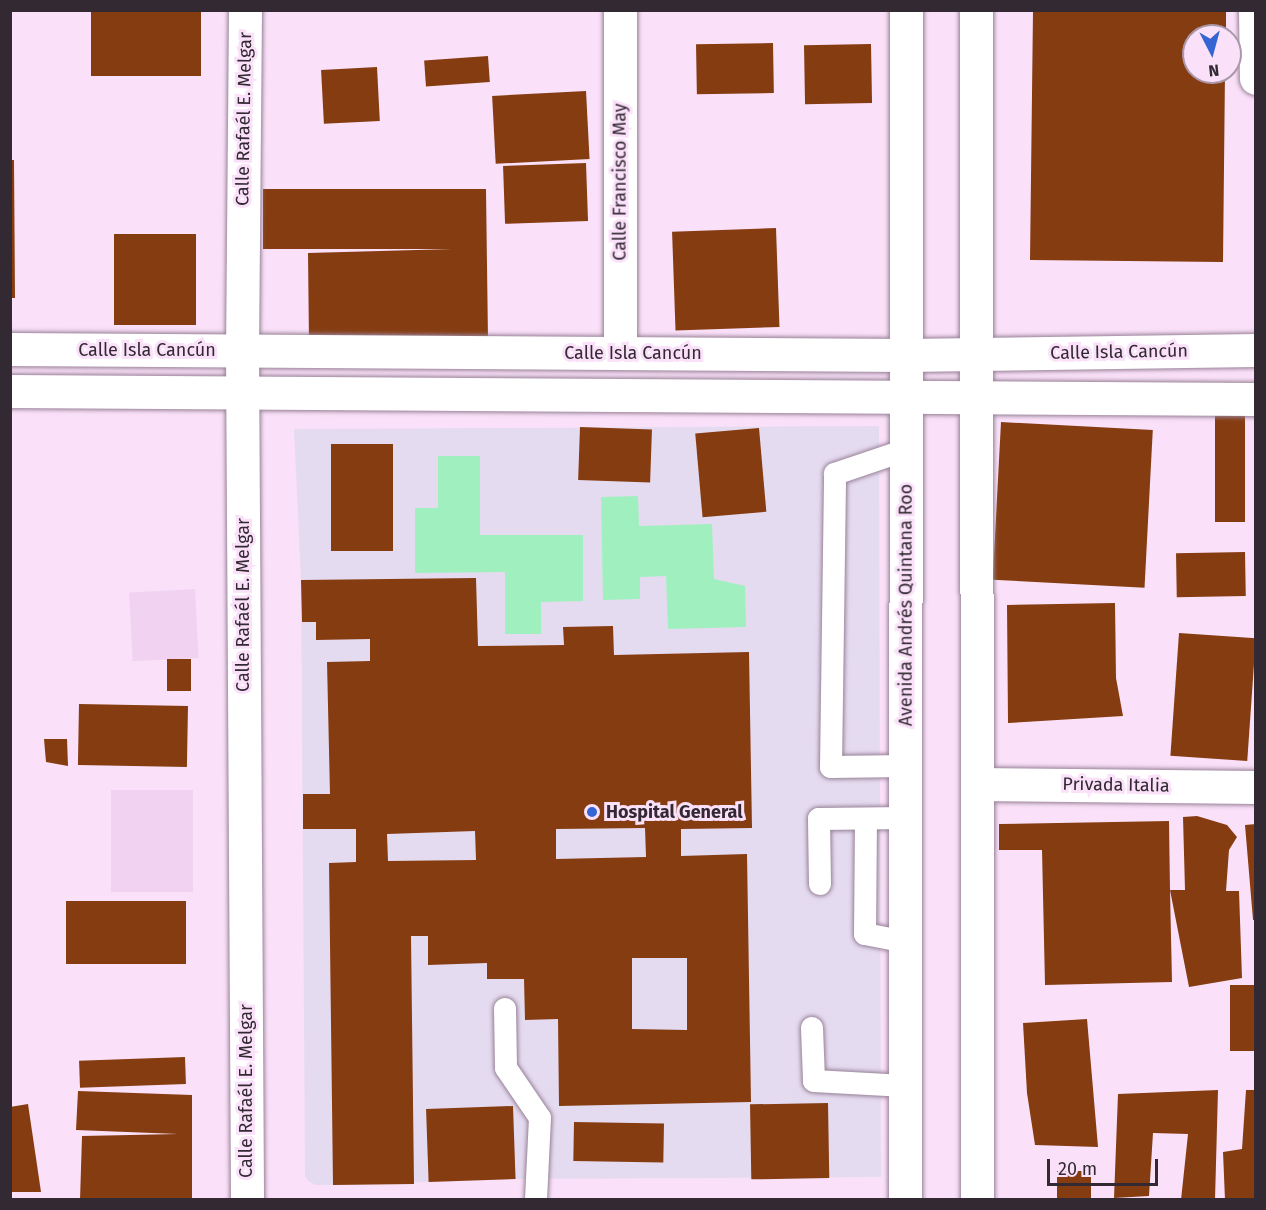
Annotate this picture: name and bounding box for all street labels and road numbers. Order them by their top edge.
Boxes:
street label: Calle Rafaél E. Melgar [232,32,256,206]
street label: Calle Francisco May [609,103,631,261]
street label: Calle Isla Cancún [78,339,216,361]
street label: Calle Isla Cancún [1050,340,1188,364]
street label: Calle Isla Cancún [564,342,702,364]
street label: Avenida Andrés Quintana Roo [895,484,917,726]
street label: Calle Rafaél E. Melgar [232,518,254,692]
street label: Privada Italia [1062,773,1170,797]
street label: Calle Rafaél E. Melgar [235,1004,257,1178]

